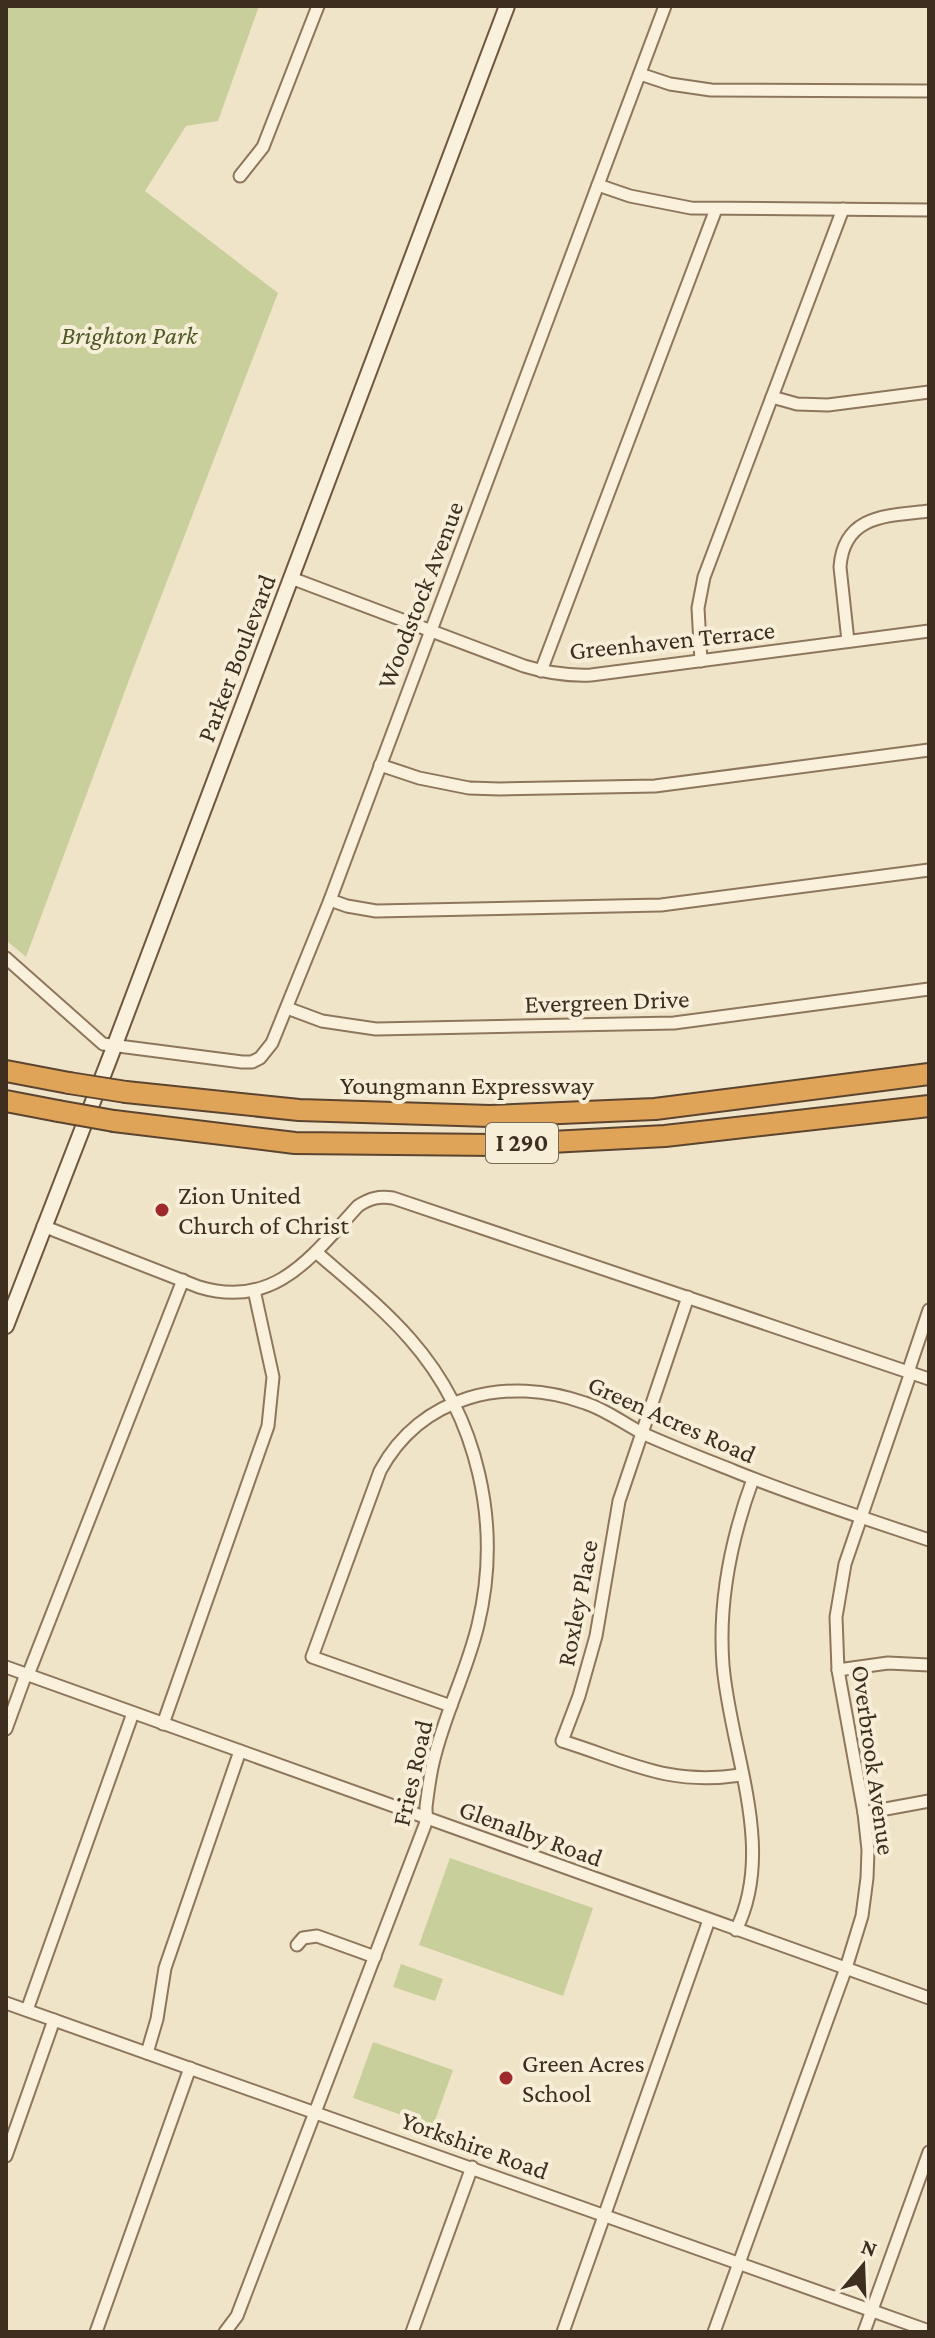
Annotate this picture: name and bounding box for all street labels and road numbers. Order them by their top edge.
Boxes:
street label: Woodstock Avenue [371,497,470,693]
street label: Parker Boulevard [191,570,282,746]
street label: Greenhaven Terrace [568,615,776,666]
street label: Evergreen Drive [524,984,690,1019]
street label: Youngmann Expressway [340,1071,595,1100]
road number: I 290 [486,1123,558,1163]
street label: Green Acres Road [584,1370,760,1469]
street label: Roxley Place [551,1538,604,1669]
street label: Overbrook Avenue [846,1663,901,1857]
street label: Fries Road [386,1717,439,1829]
street label: Glenalby Road [455,1794,607,1873]
street label: Yorkshire Road [397,2105,553,2186]

